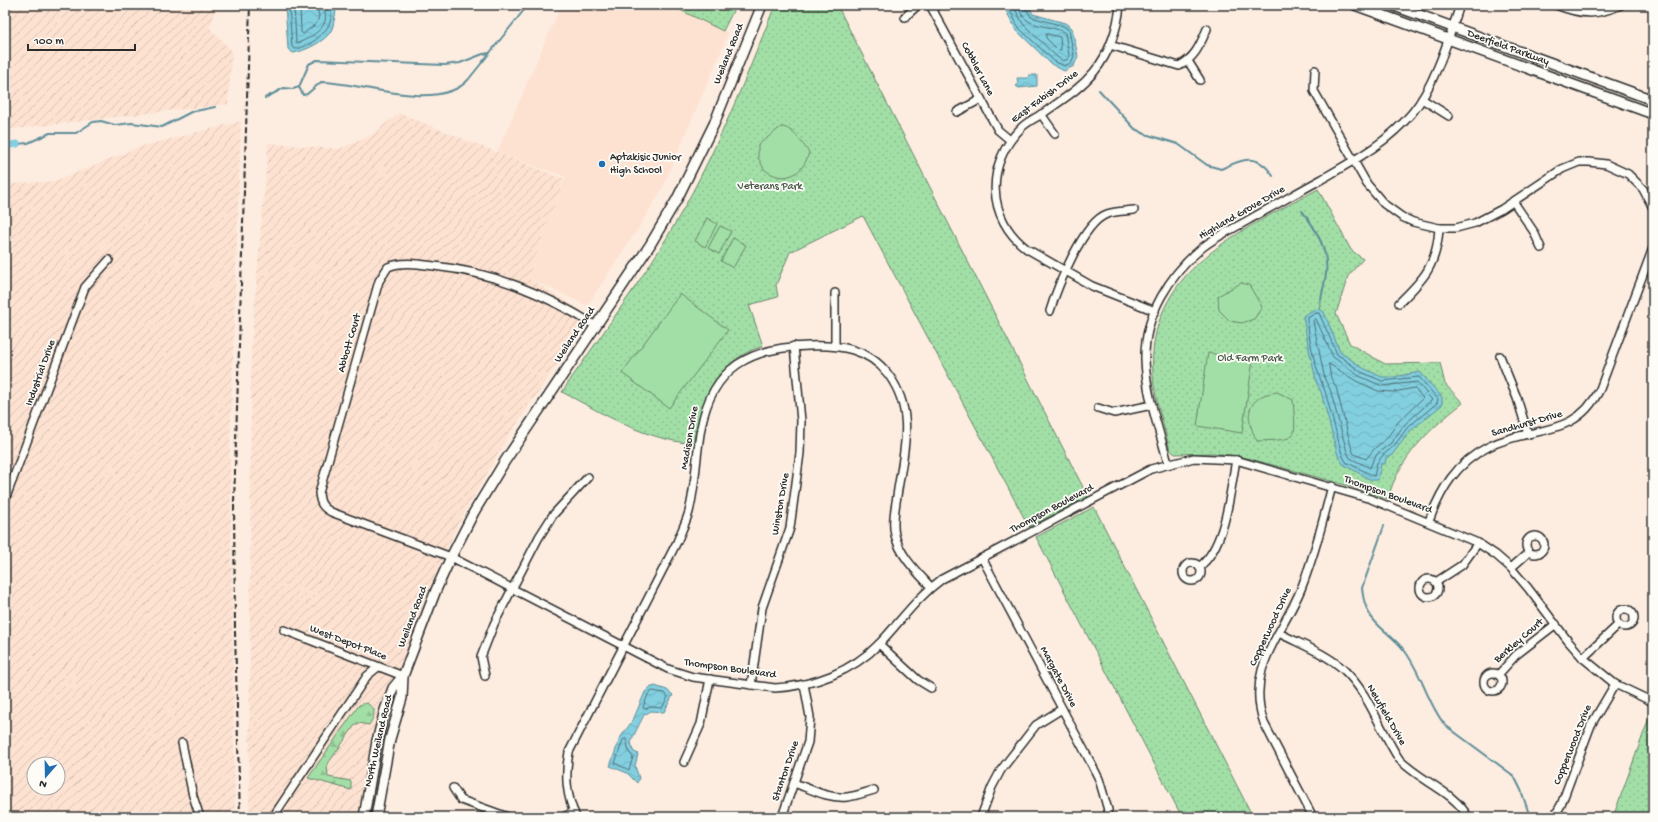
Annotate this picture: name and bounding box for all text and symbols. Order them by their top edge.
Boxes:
street label: Weiland Road [711,21,747,86]
scale bar [28,26,135,52]
street label: Deerfield Parkway [1464,26,1552,69]
text: 100 m [33,35,64,49]
street label: Cobbler Lane [958,40,996,98]
street label: East Fabish Drive [1009,68,1081,126]
place label: Aptakisic Junior High School [610,152,682,177]
marker: Aptakisic Junior High School [597,159,607,169]
park label: Veterans Park [737,181,804,193]
street label: Highland Grove Drive [1197,183,1287,243]
street label: Weiland Road [552,304,599,365]
street label: Abbott Court [336,311,365,374]
street label: Industrial Drive [23,338,59,408]
park label: Old Farm Park [1217,353,1284,365]
street label: Madison Drive [679,405,702,471]
street label: Sandhurst Drive [1490,408,1564,440]
street label: Winston Drive [770,472,792,536]
street label: Thompson Boulevard [1342,473,1435,517]
street label: Thompson Boulevard [1007,481,1097,536]
street label: Weiland Road [396,583,431,649]
street label: Copperwood Drive [1248,586,1295,668]
street label: Berkley Court [1491,615,1547,666]
street label: West Depot Place [308,623,388,663]
street label: Margate Drive [1037,645,1079,710]
street label: Thompson Boulevard [682,656,778,682]
street label: Newfield Drive [1364,682,1409,748]
street label: North Weiland Road [363,692,396,788]
street label: Copperwood Drive [1552,703,1595,787]
street label: Stanton Drive [770,739,802,803]
north arrow [26,756,66,796]
text: N [38,777,49,790]

